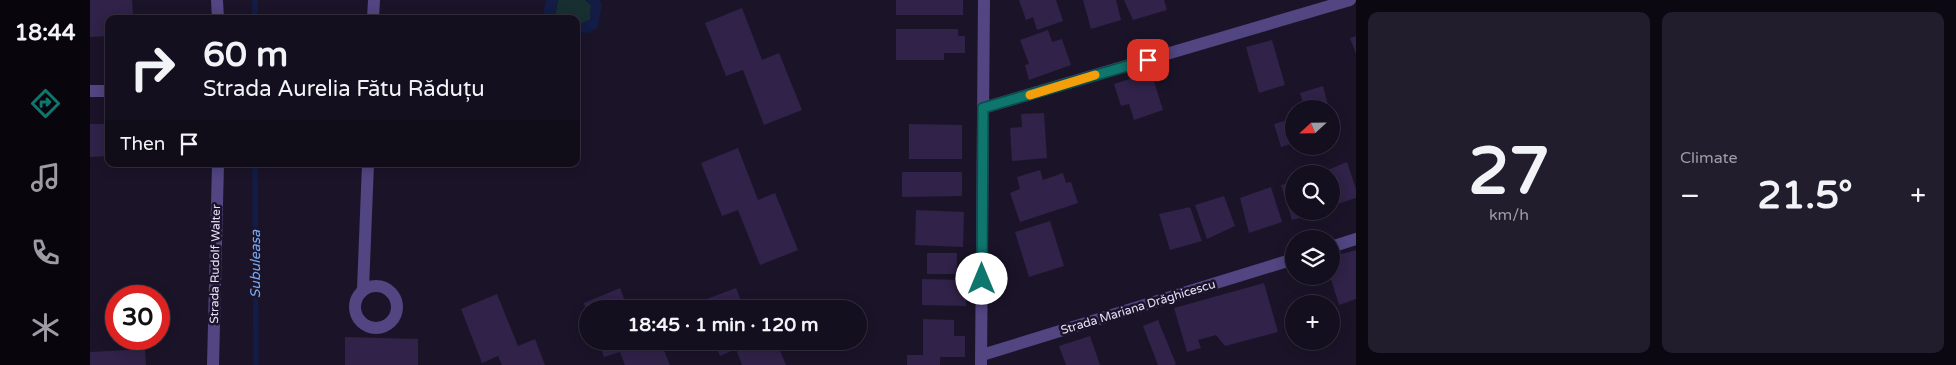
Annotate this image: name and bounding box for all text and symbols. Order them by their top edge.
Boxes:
text: 18:44 [15,20,75,46]
text: 60 m [203,34,288,76]
icon: right [120,35,185,100]
pin [1127,39,1169,81]
icon: arrive [1134,46,1162,74]
text: Strada Aurelia Fătu Răduțu [203,76,485,102]
icon: directions [28,86,63,121]
north arrow [1285,100,1340,155]
map controls [1285,100,1340,350]
icon: arrive [175,130,203,158]
text: Then [120,133,165,155]
text: 27 [1468,133,1550,212]
text: Climate [1680,148,1738,168]
icon: music [28,160,63,195]
button: search [1285,165,1340,220]
text: 21.5° [1758,173,1853,219]
text: − [1680,179,1700,213]
text: + [1910,179,1926,213]
street label: Strada Rudolf Walter [207,204,223,324]
text: km/h [1489,205,1529,225]
water label: Subuleasa [247,229,264,298]
button: layers [1285,230,1340,285]
icon: phone [28,235,63,270]
position arrow [955,252,1007,304]
street label: Strada Mariana Drăghicescu [1059,277,1217,337]
speed limit sign: 30 [105,285,170,350]
button: + [1285,295,1340,350]
icon: climate [28,310,63,345]
text: 18:45 · 1 min · 120 m [627,314,819,336]

